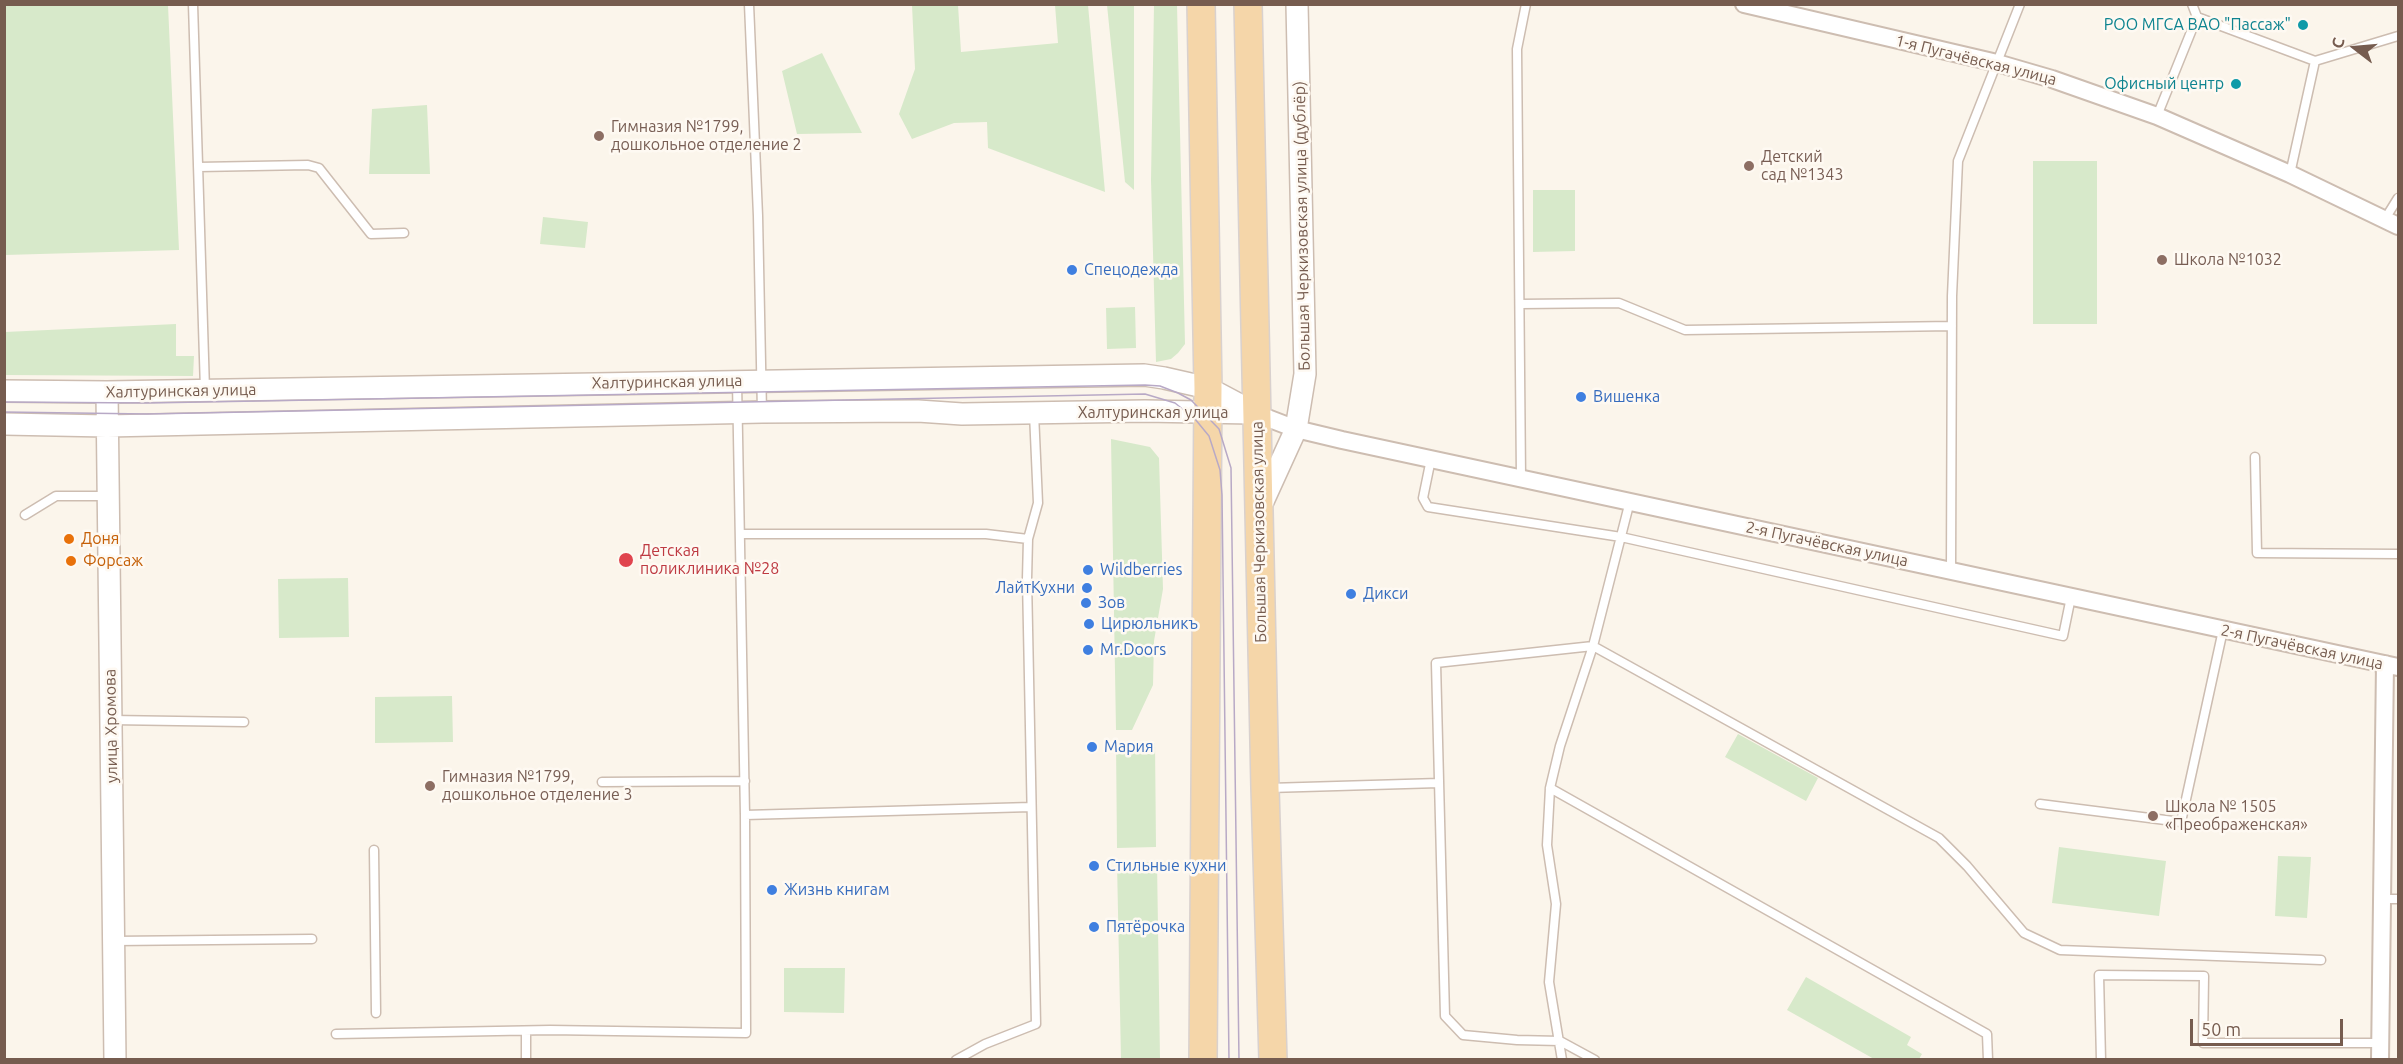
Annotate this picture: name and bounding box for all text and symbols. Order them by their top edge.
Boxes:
place label: РОО МГСА ВАО "Пассаж" [2104,15,2291,35]
marker: РОО МГСА ВАО "Пассаж" [2296,18,2310,32]
north arrow [2325,18,2385,78]
street label: 1-я Пугачёвская улица [1893,31,2059,89]
text: С [2328,36,2348,50]
place label: Офисный центр [2104,74,2224,94]
marker: Офисный центр [2229,77,2243,91]
street label: Большая Черкизовская улица (дублёр) [1290,81,1314,371]
place label: Гимназия №1799, дошкольное отделение 2 [611,117,802,155]
marker: Гимназия №1799, дошкольное отделение 2 [592,129,606,143]
place label: Детский сад №1343 [1761,147,1843,185]
marker: Детский сад №1343 [1742,159,1756,173]
place label: Школа №1032 [2174,250,2282,270]
marker: Школа №1032 [2155,253,2169,267]
place label: Спецодежда [1084,260,1179,280]
marker: Спецодежда [1065,263,1079,277]
street label: Халтуринская улица [591,371,743,393]
street label: Халтуринская улица [105,380,257,402]
place label: Вишенка [1593,387,1660,407]
marker: Вишенка [1574,390,1588,404]
street label: Халтуринская улица [1078,403,1228,423]
street label: Большая Черкизовская улица [1247,421,1271,643]
street label: 2-я Пугачёвская улица [1744,517,1910,571]
place label: Доня [81,529,119,549]
marker: Доня [62,532,76,546]
place label: Детская поликлиника №28 [640,541,779,579]
place label: Форсаж [83,551,143,571]
marker: Детская поликлиника №28 [617,551,635,569]
marker: Форсаж [64,554,78,568]
place label: Wildberries [1100,560,1183,580]
marker: Wildberries [1081,563,1095,577]
place label: ЛайтКухни [995,578,1075,598]
marker: ЛайтКухни [1080,581,1094,595]
place label: Дикси [1363,584,1409,604]
marker: Дикси [1344,587,1358,601]
place label: Зов [1098,593,1125,613]
marker: Зов [1079,596,1093,610]
place label: Цирюльникъ [1101,614,1198,634]
marker: Цирюльникъ [1082,617,1096,631]
street label: 2-я Пугачёвская улица [2219,620,2385,674]
place label: Mr.Doors [1100,640,1166,660]
marker: Mr.Doors [1081,643,1095,657]
street label: улица Хромова [100,669,122,783]
place label: Мария [1104,737,1154,757]
marker: Мария [1085,740,1099,754]
place label: Гимназия №1799, дошкольное отделение 3 [442,767,633,805]
marker: Гимназия №1799, дошкольное отделение 3 [423,779,437,793]
place label: Школа № 1505 «Преображенская» [2165,797,2308,835]
marker: Школа № 1505 «Преображенская» [2146,809,2160,823]
place label: Стильные кухни [1106,856,1227,876]
marker: Стильные кухни [1087,859,1101,873]
place label: Жизнь книгам [784,880,890,900]
marker: Жизнь книгам [765,883,779,897]
place label: Пятёрочка [1106,917,1185,937]
marker: Пятёрочка [1087,920,1101,934]
scale bar [2193,1007,2346,1045]
text: 50 m [2201,1019,2241,1039]

